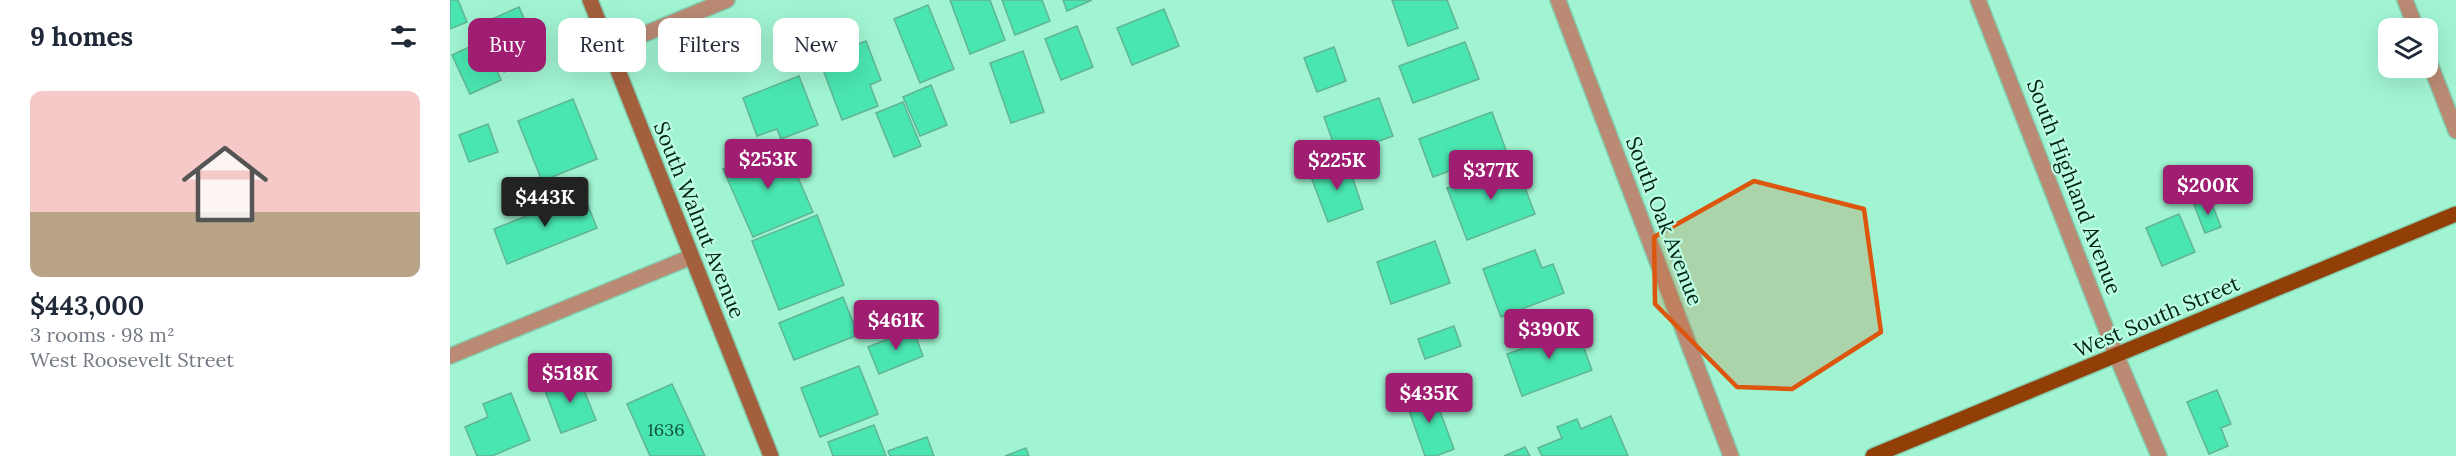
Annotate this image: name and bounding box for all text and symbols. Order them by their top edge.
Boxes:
chip: Buy [468,18,546,72]
chip: Rent [558,18,646,72]
chip: Filters [658,18,761,72]
chip: New [773,18,859,72]
map controls [2378,18,2438,78]
button: layers [2378,18,2438,78]
text: 9 homes [30,20,133,53]
icon: filters [387,20,420,53]
street label: South Highland Avenue [2021,75,2128,298]
street label: South Walnut Avenue [648,117,751,322]
icon: home [171,130,279,238]
street label: South Oak Avenue [1620,133,1709,309]
pin: $253K [726,139,810,190]
pin: $225K [1295,140,1379,191]
text: $253K [739,146,797,171]
text: $225K [1308,147,1366,172]
pin: $377K [1449,150,1533,201]
text: $377K [1463,157,1519,182]
pin: $200K [2166,165,2250,216]
text: $200K [2177,172,2239,197]
pin: $443K [503,177,587,228]
text: $443K [515,184,575,209]
street label: West South Street [2070,269,2244,364]
text: $443,000 [30,289,144,322]
pin: $461K [854,300,938,351]
text: $461K [868,307,924,332]
pin: $390K [1507,309,1591,360]
text: $390K [1518,316,1580,341]
text: 3 rooms · 98 m² [30,322,175,347]
text: West Roosevelt Street [30,347,234,372]
pin: $518K [528,353,612,404]
text: $518K [542,360,598,385]
pin: $435K [1387,373,1471,424]
text: $435K [1400,380,1458,405]
house number: 1636 [647,418,685,441]

